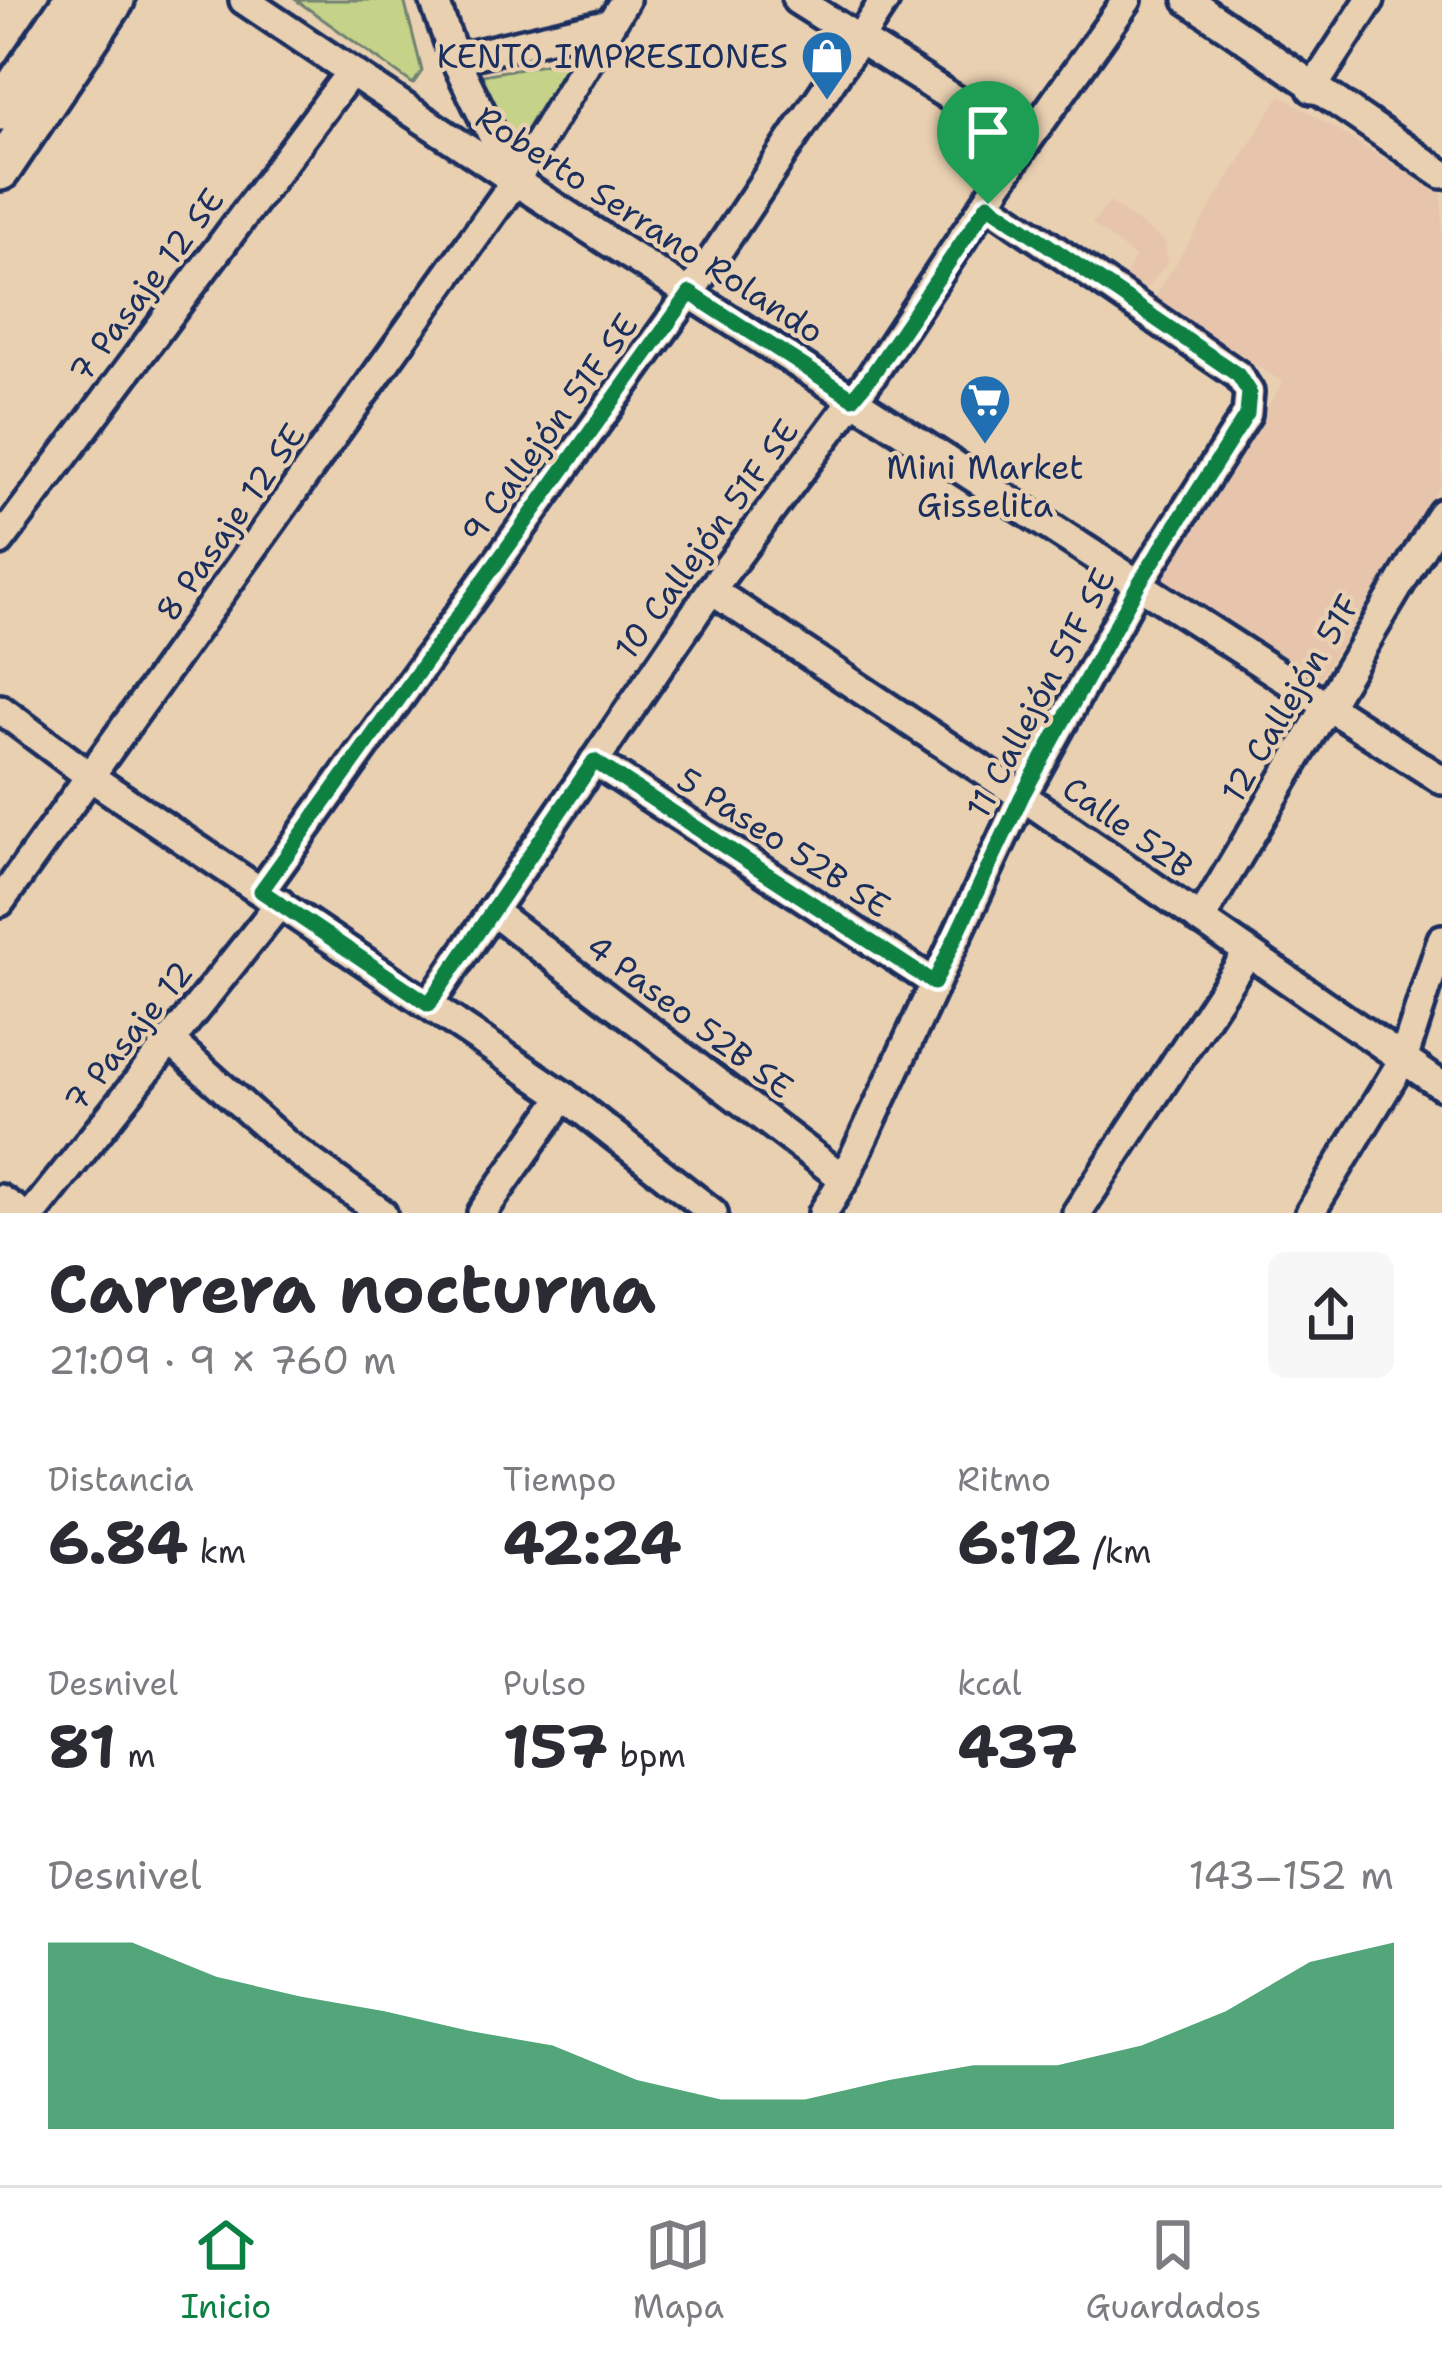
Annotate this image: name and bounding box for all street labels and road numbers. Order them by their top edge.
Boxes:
street label: Roberto Serrano Rolando [467,95,832,354]
street label: 7 Pasaje 12 SE [59,179,234,392]
street label: 9 Callejón 51F SE [451,304,648,552]
street label: 10 Callejón 51F SE [604,410,809,668]
street label: 8 Pasaje 12 SE [145,414,315,630]
street label: 11 Callejón 51F SE [956,560,1125,826]
street label: 12 Callejón 51F [1210,586,1370,811]
street label: 5 Paseo 52B SE [669,757,899,928]
street label: Calle 52B [1053,766,1202,889]
street label: 4 Paseo 52B SE [577,924,802,1109]
street label: 7 Pasaje 12 [54,951,203,1121]

